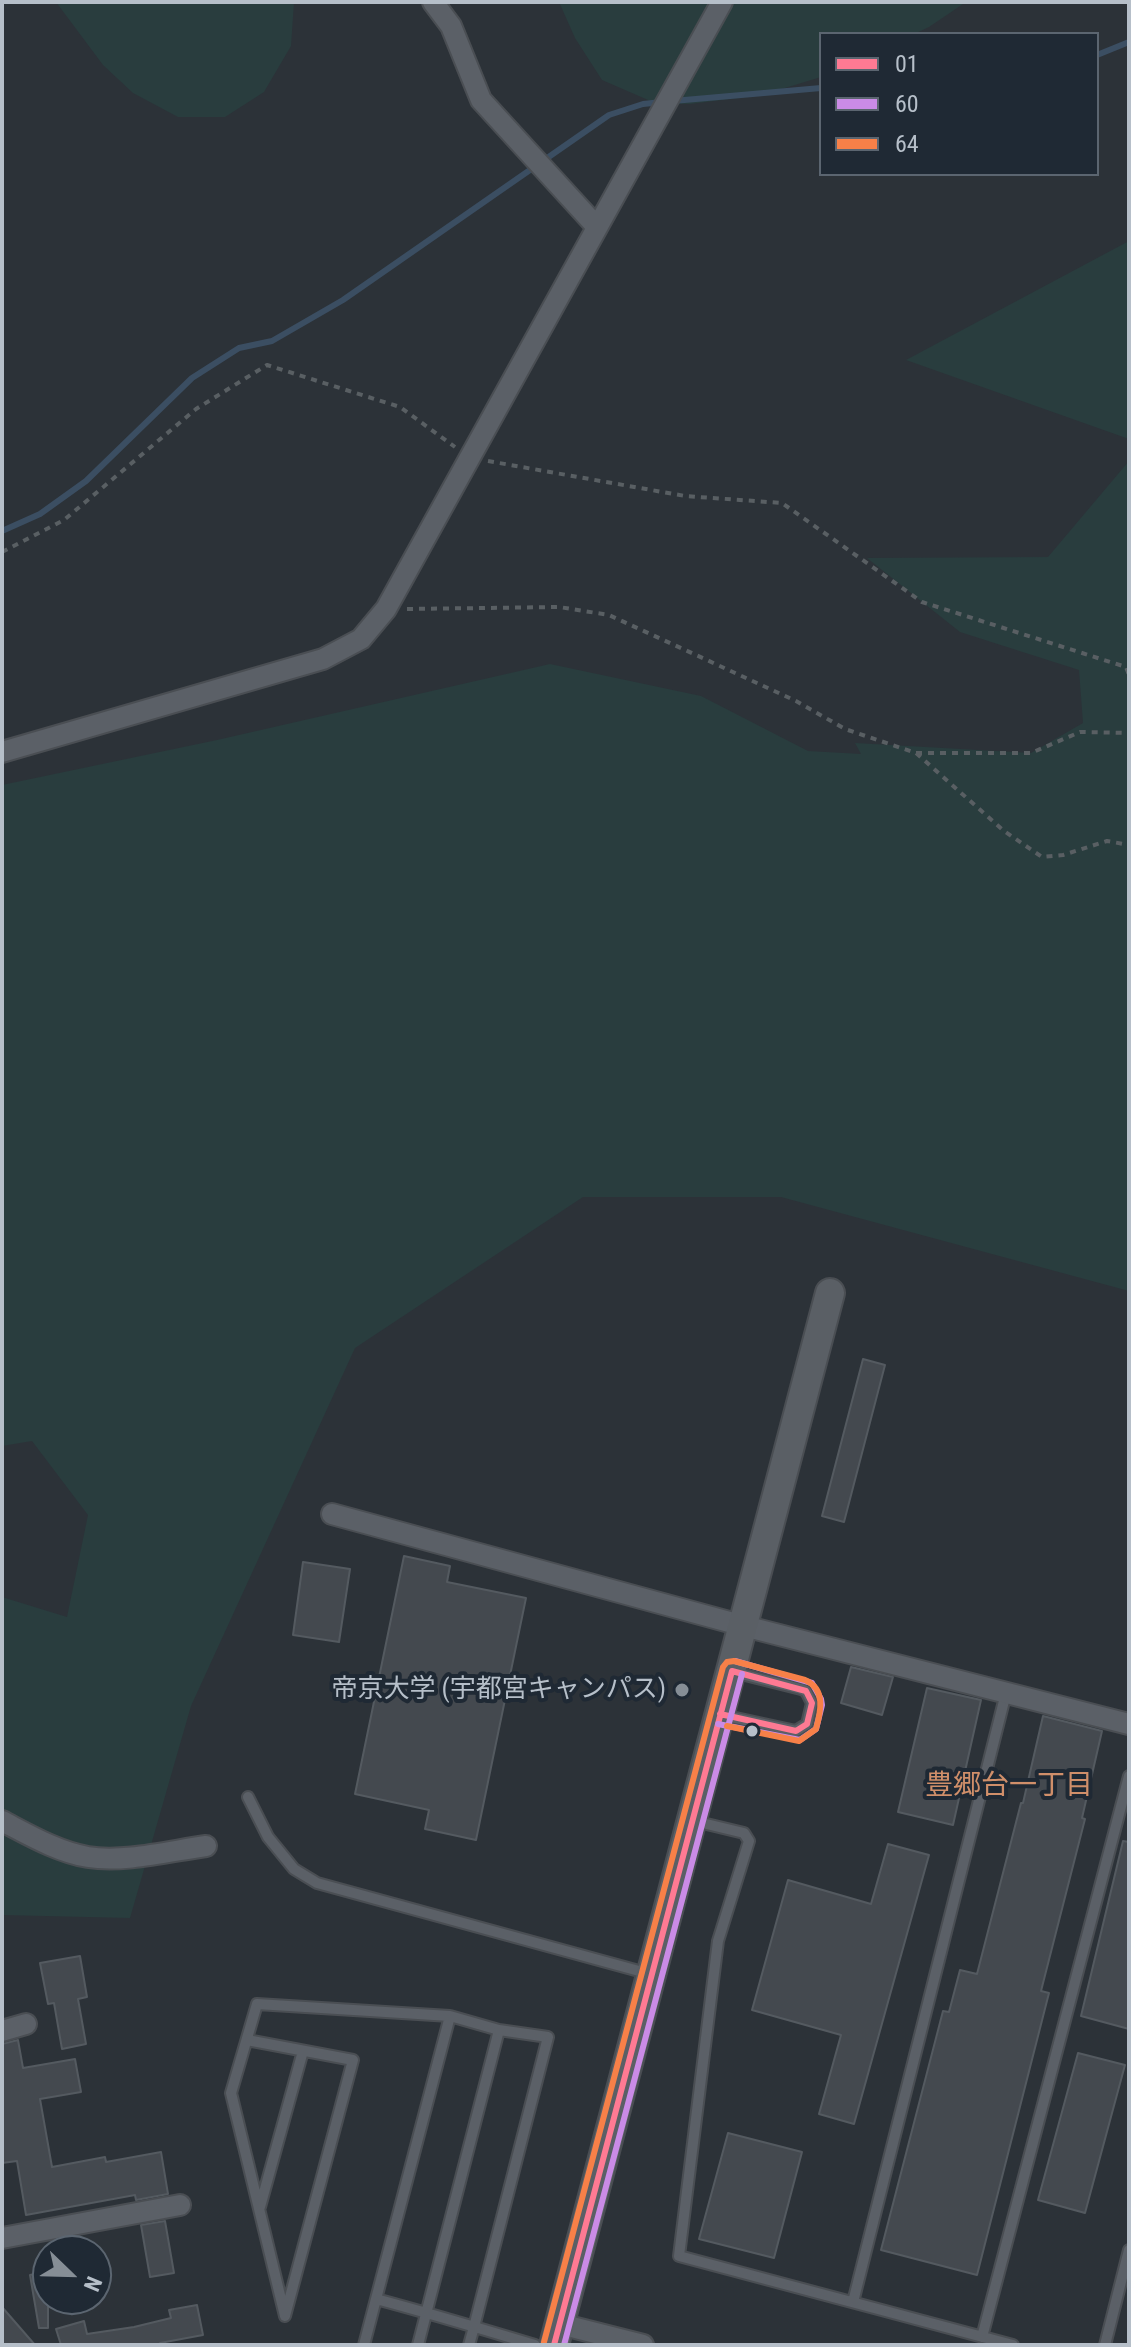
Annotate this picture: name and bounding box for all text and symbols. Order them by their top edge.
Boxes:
legend [819,32,1099,176]
text: 01 [895,50,919,78]
text: 60 [895,90,919,118]
text: 64 [895,130,919,158]
place label: 帝京大学 (宇都宮キャンパス) [332,1674,666,1706]
marker: 帝京大学 (宇都宮キャンパス) [673,1681,691,1699]
unlabelled marker [744,1723,760,1739]
district label: 豊郷台一丁目 [925,1770,1093,1804]
north arrow [32,2235,112,2315]
text: N [79,2273,107,2295]

